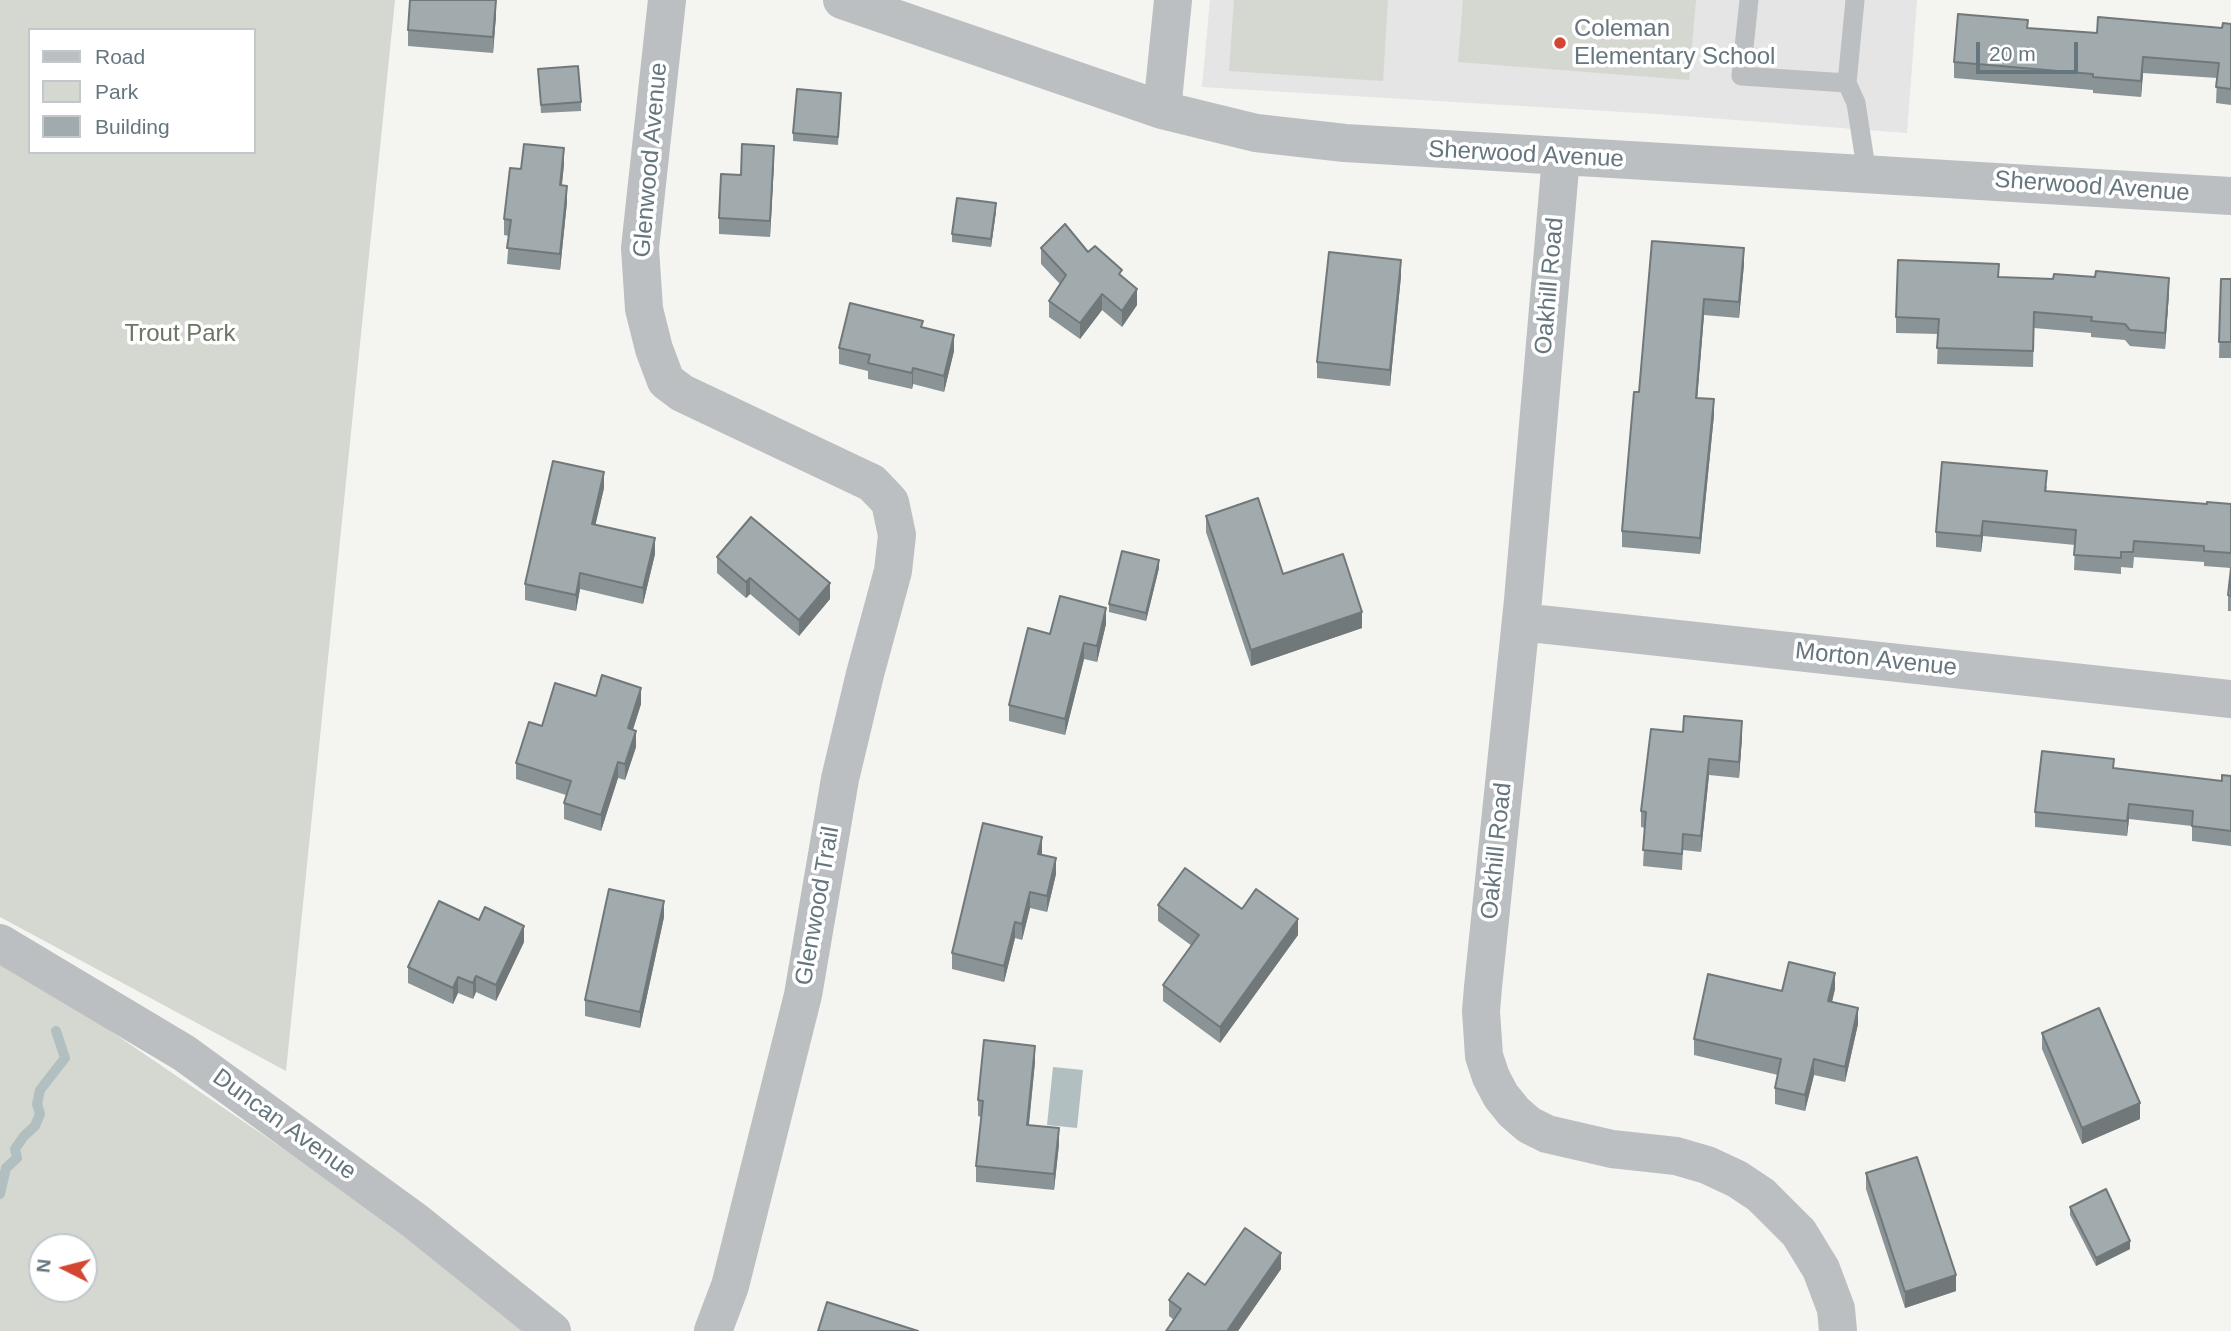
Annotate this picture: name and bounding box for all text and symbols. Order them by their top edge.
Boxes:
place label: Coleman Elementary School [1574,15,1775,71]
legend [28,28,256,154]
scale bar [1979,28,2080,72]
marker: Coleman Elementary School [1552,35,1568,51]
text: 20 m [1989,42,2036,65]
text: Road [95,45,145,68]
street label: Glenwood Avenue [628,61,674,259]
text: Park [95,80,138,103]
text: Building [95,115,170,138]
street label: Sherwood Avenue [1428,135,1624,175]
street label: Sherwood Avenue [1993,166,2191,208]
street label: Oakhill Road [1530,216,1570,356]
park label: Trout Park [124,320,236,348]
street label: Morton Avenue [1794,637,1958,683]
street label: Oakhill Road [1475,781,1519,921]
street label: Glenwood Trail [790,824,846,988]
street label: Duncan Avenue [207,1063,361,1187]
north arrow [28,1233,98,1303]
text: N [32,1258,55,1274]

